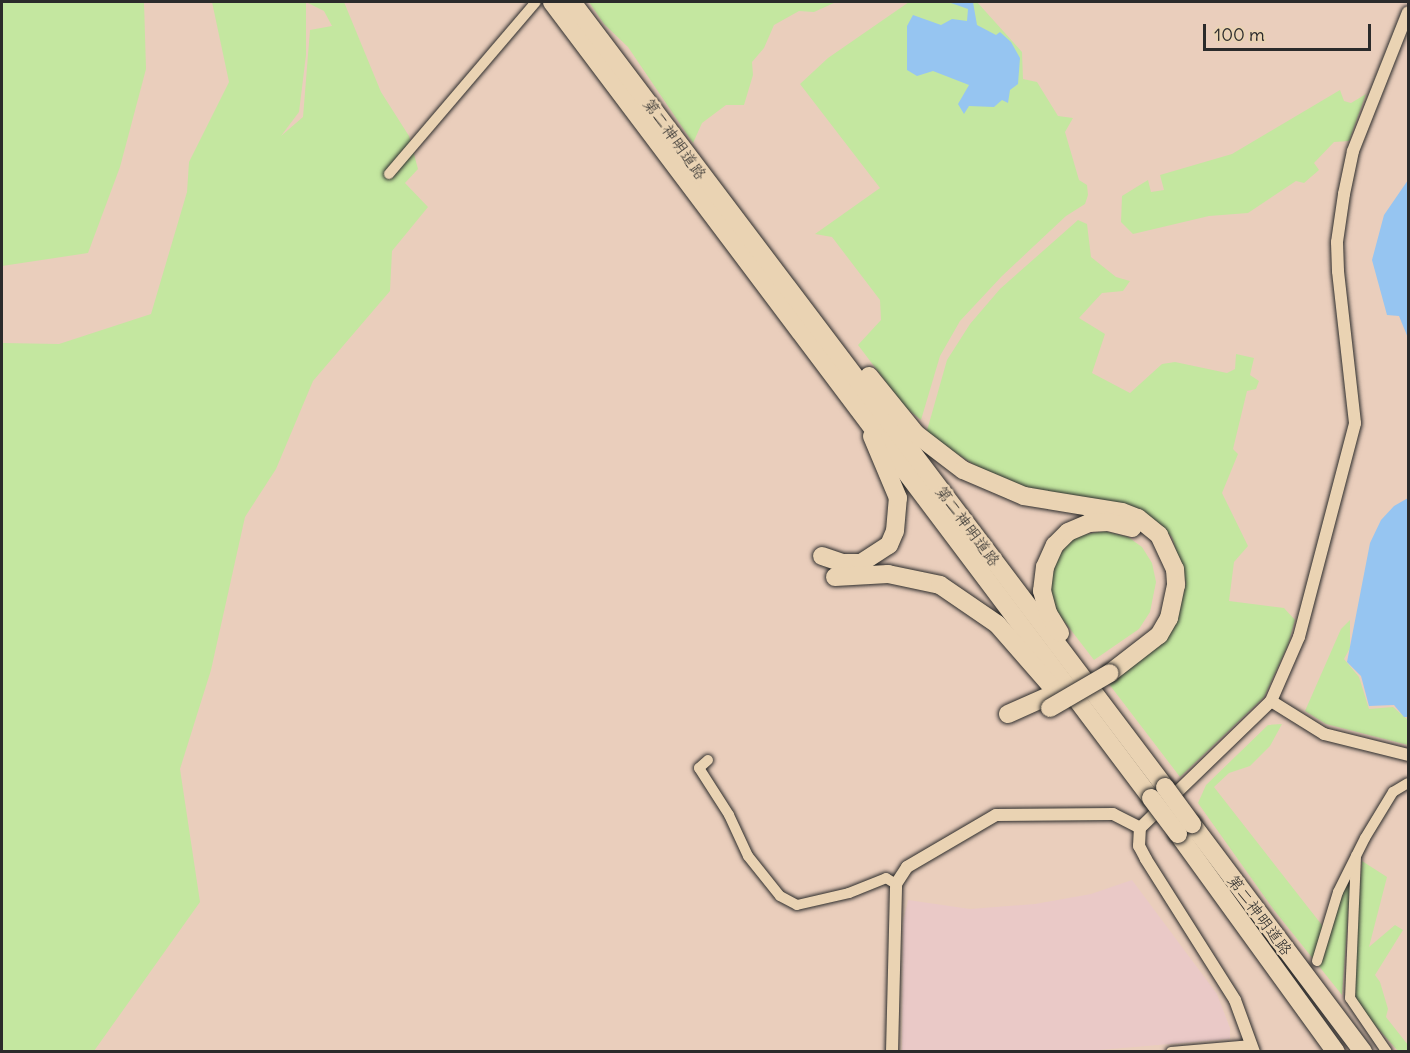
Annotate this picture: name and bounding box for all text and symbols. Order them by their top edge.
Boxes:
scale bar [1206,12,1374,50]
text: 100 m [1214,23,1265,46]
street label: 第二神明道路 [639,95,711,183]
street label: 第二神明道路 [931,482,1005,570]
street label: 第二神明道路 [1223,871,1297,959]

